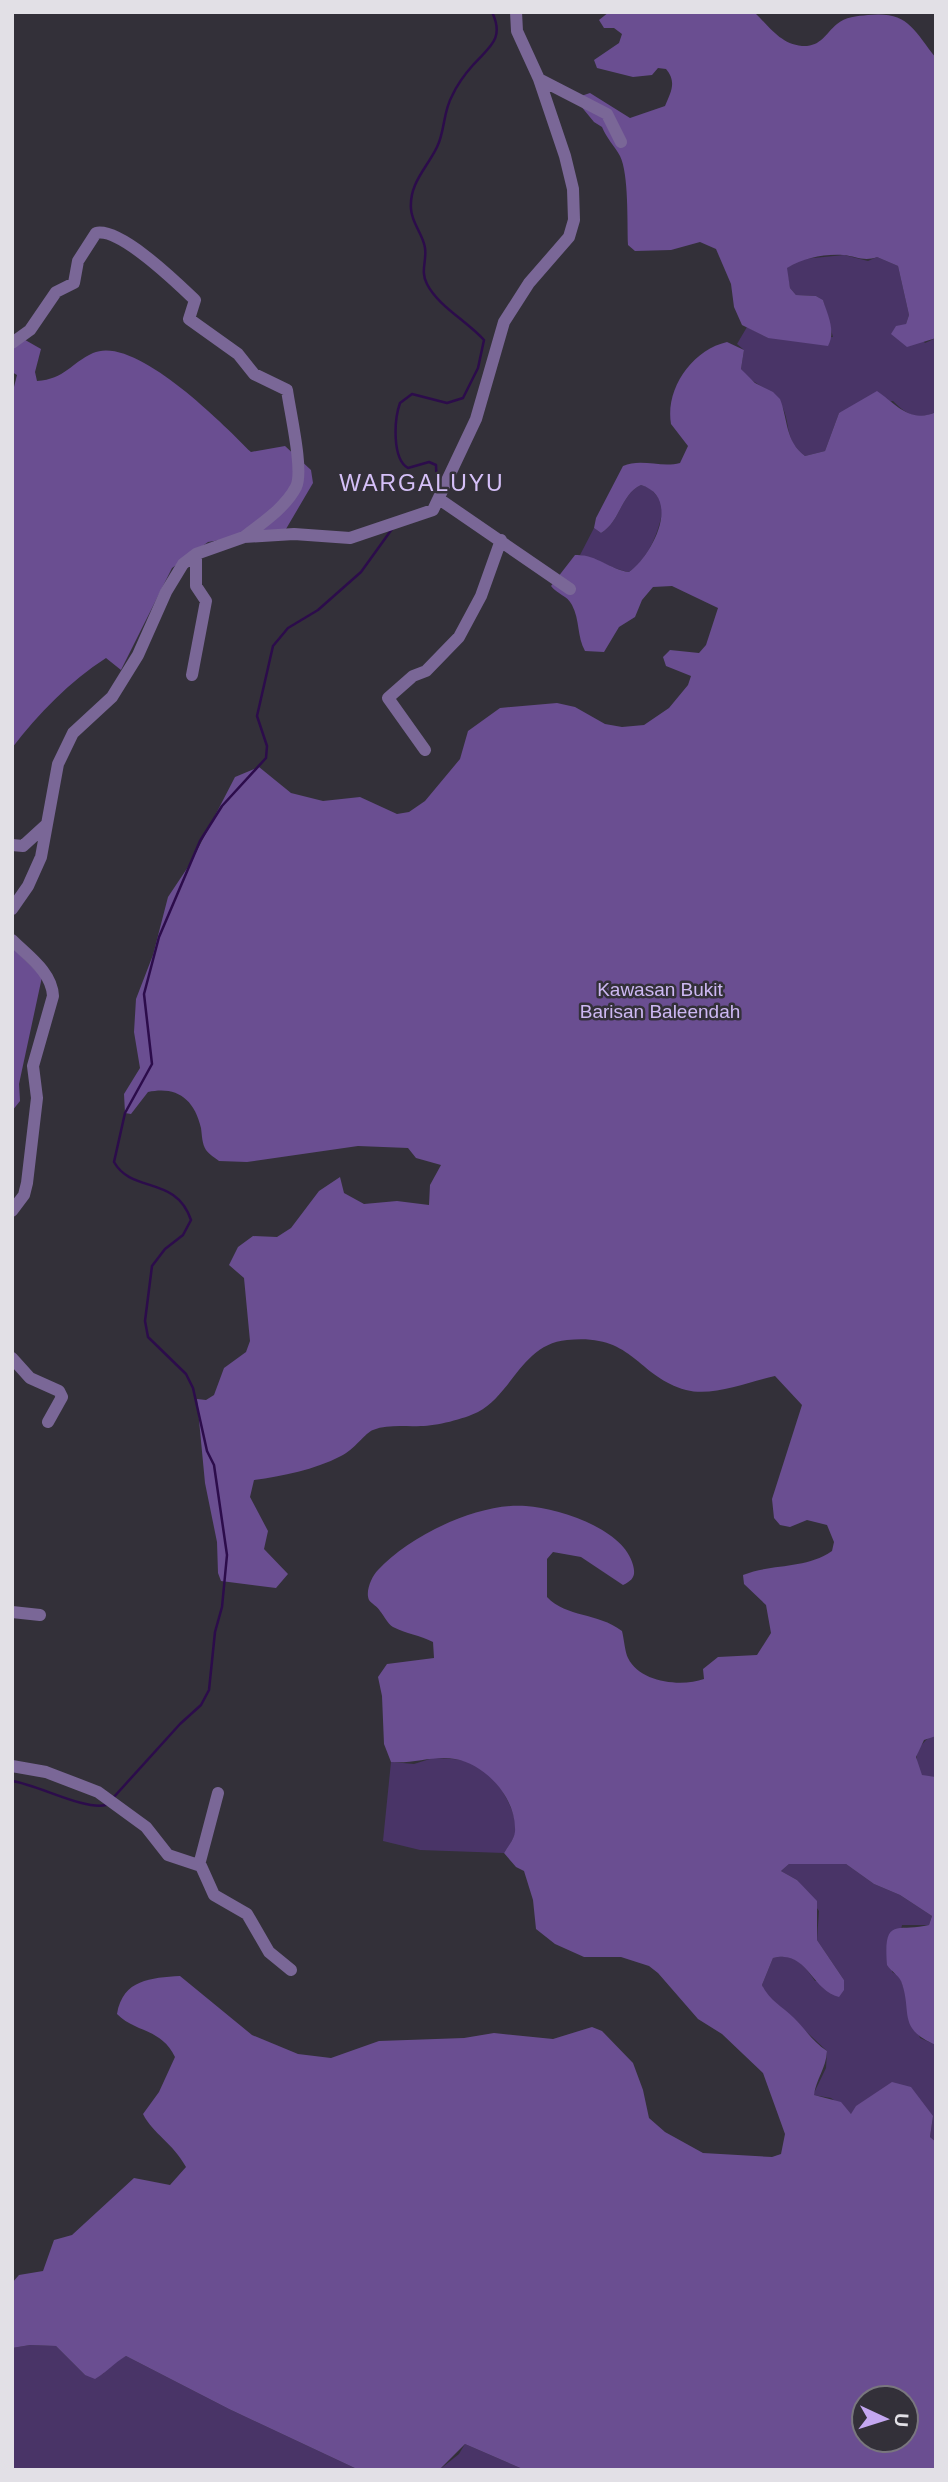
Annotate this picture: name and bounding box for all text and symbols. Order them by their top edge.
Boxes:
district label: WARGALUYU [339,470,505,496]
park label: Kawasan Bukit Barisan Baleendah [580,979,740,1022]
north arrow [850,2384,920,2454]
text: U [891,2413,912,2428]

